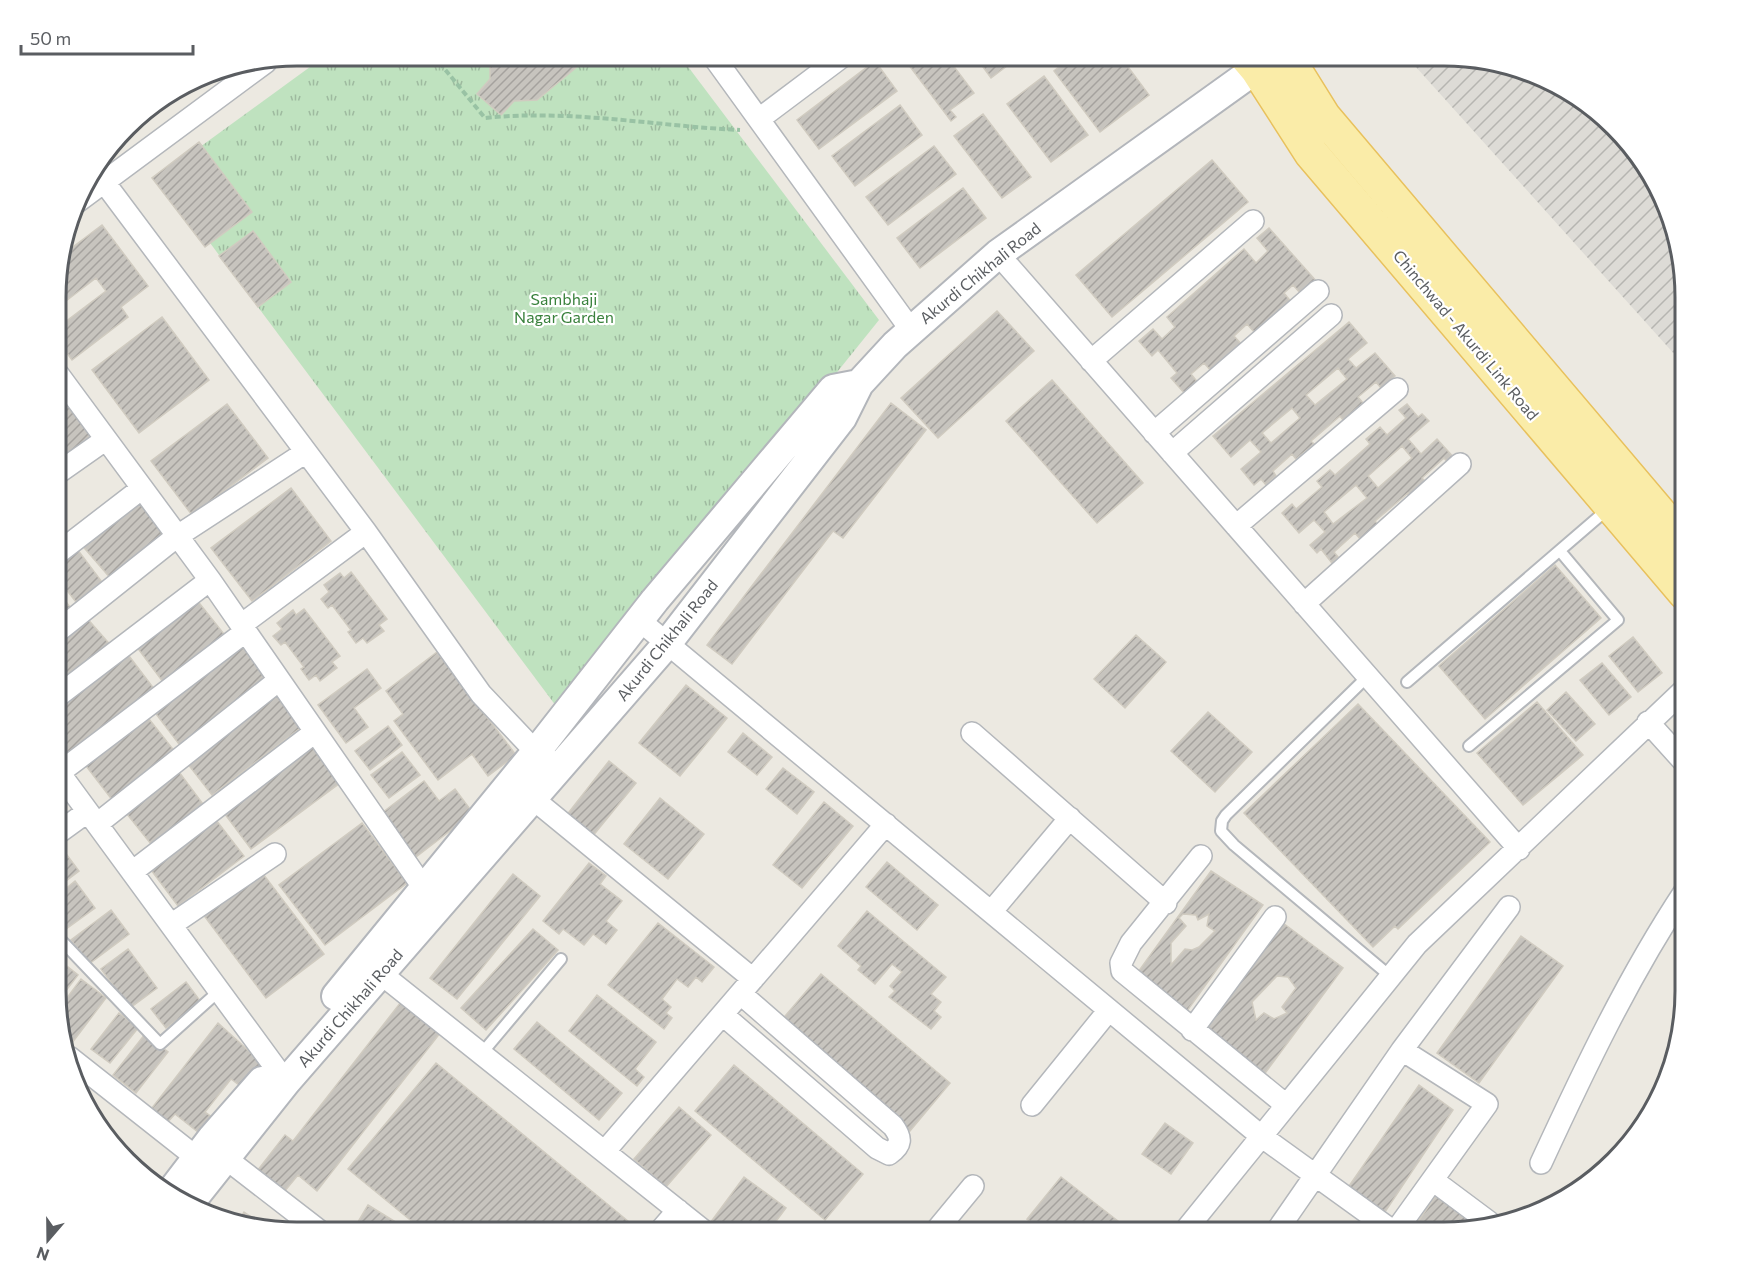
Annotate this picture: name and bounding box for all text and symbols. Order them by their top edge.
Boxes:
scale bar [21,18,194,56]
text: 50 m [30,27,71,49]
street label: Akurdi Chikhali Road [915,218,1044,327]
street label: Chinchwad - Akurdi Link Road [1390,246,1543,424]
park label: Sambhaji Nagar Garden [514,289,614,326]
street label: Akurdi Chikhali Road [612,575,721,704]
street label: Akurdi Chikhali Road [293,945,406,1071]
north arrow [18,1210,78,1270]
text: N [34,1244,52,1266]

